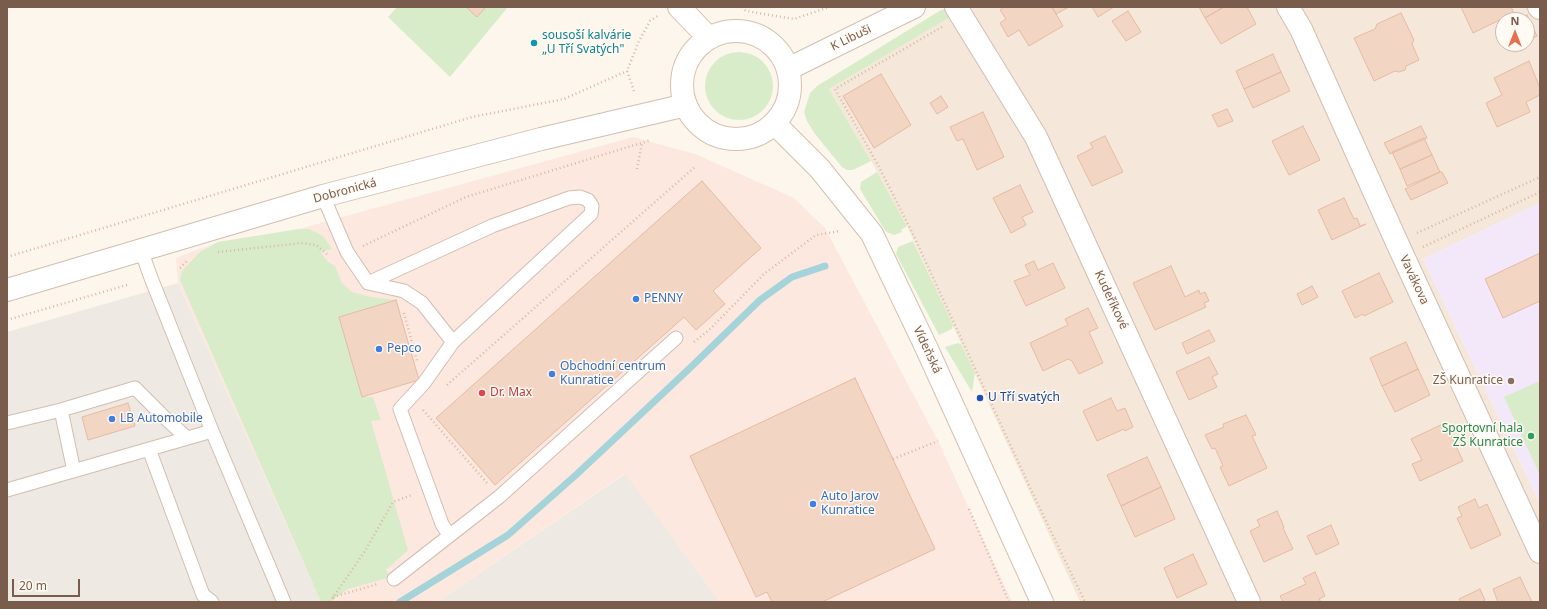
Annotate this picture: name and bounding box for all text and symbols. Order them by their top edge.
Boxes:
north arrow [1495,12,1535,52]
text: N [1511,13,1519,28]
street label: K Libuši [828,22,874,54]
place label: sousoší kalvárie „U Tří Svatých" [542,29,631,57]
marker: sousoší kalvárie „U Tří Svatých" [529,38,539,48]
street label: Dobronická [312,176,378,206]
street label: Vavákova [1396,253,1432,307]
street label: Kudeříkové [1091,268,1131,332]
place label: PENNY [644,292,683,306]
marker: PENNY [631,294,641,304]
street label: Vídeňská [910,324,944,376]
place label: Pepco [387,342,421,356]
marker: Pepco [374,344,384,354]
place label: Obchodní centrum Kunratice [560,360,666,388]
marker: Obchodní centrum Kunratice [547,369,557,379]
place label: ZŠ Kunratice [1433,374,1503,388]
marker: ZŠ Kunratice [1506,376,1516,386]
place label: Dr. Max [490,386,532,400]
marker: Dr. Max [477,388,487,398]
place label: U Tří svatých [988,391,1060,405]
marker: U Tří svatých [975,393,985,403]
place label: LB Automobile [120,412,203,426]
marker: LB Automobile [107,414,117,424]
place label: Sportovní hala ZŠ Kunratice [1442,422,1523,450]
marker: Sportovní hala ZŠ Kunratice [1526,431,1536,441]
place label: Auto Jarov Kunratice [821,490,879,518]
marker: Auto Jarov Kunratice [808,499,818,509]
scale bar [14,571,82,597]
text: 20 m [19,577,47,594]

